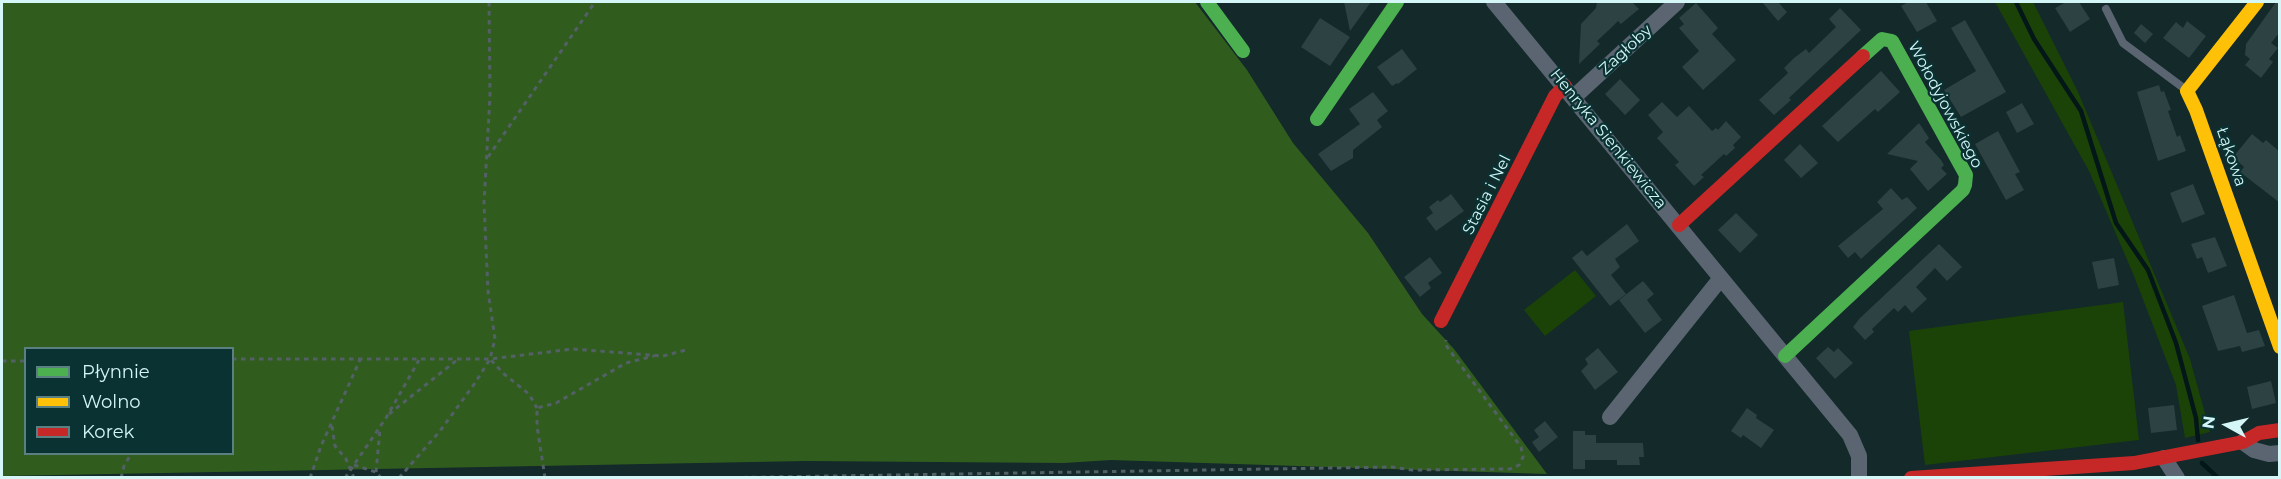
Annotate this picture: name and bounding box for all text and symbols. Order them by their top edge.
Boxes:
street label: Zagłoby [1596,21,1656,79]
street label: Wołodyjowskiego [1903,38,1987,172]
street label: Henryka Sienkiewicza [1546,65,1670,213]
street label: Łąkowa [2212,125,2250,189]
street label: Stasia i Nel [1459,152,1515,238]
legend [24,347,234,455]
text: Płynnie [82,361,150,383]
text: Wolno [82,391,141,413]
north arrow [2197,395,2257,455]
text: N [2198,415,2219,430]
text: Korek [82,421,134,443]

